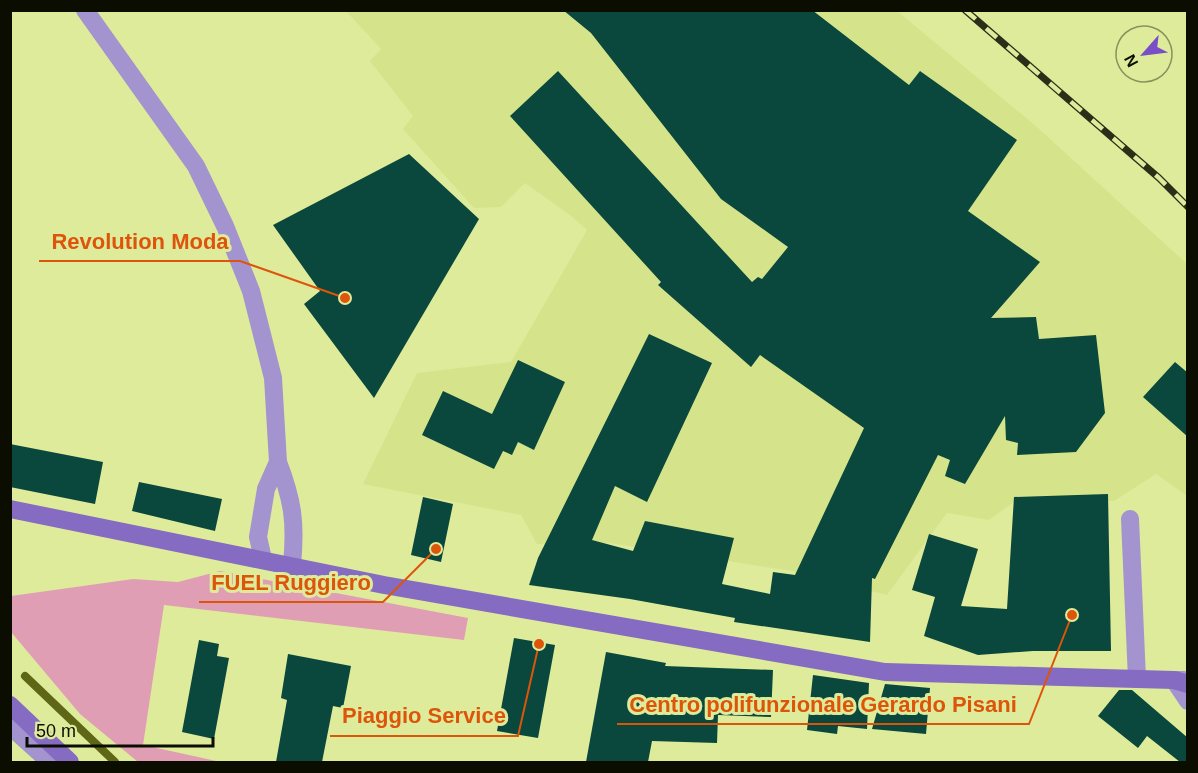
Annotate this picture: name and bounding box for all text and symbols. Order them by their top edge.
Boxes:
north arrow [1114,24,1174,84]
text: N [1121,52,1141,70]
callout: Revolution Moda [39,221,240,261]
text: Revolution Moda [51,229,229,254]
callout: FUEL Ruggiero [199,562,383,602]
text: FUEL Ruggiero [211,570,371,595]
callout: Centro polifunzionale Gerardo Pisani [617,684,1029,724]
text: Centro polifunzionale Gerardo Pisani [629,692,1017,717]
callout: Piaggio Service [330,696,518,736]
text: Piaggio Service [342,703,506,728]
scale bar [27,710,213,748]
text: 50 m [36,721,76,741]

